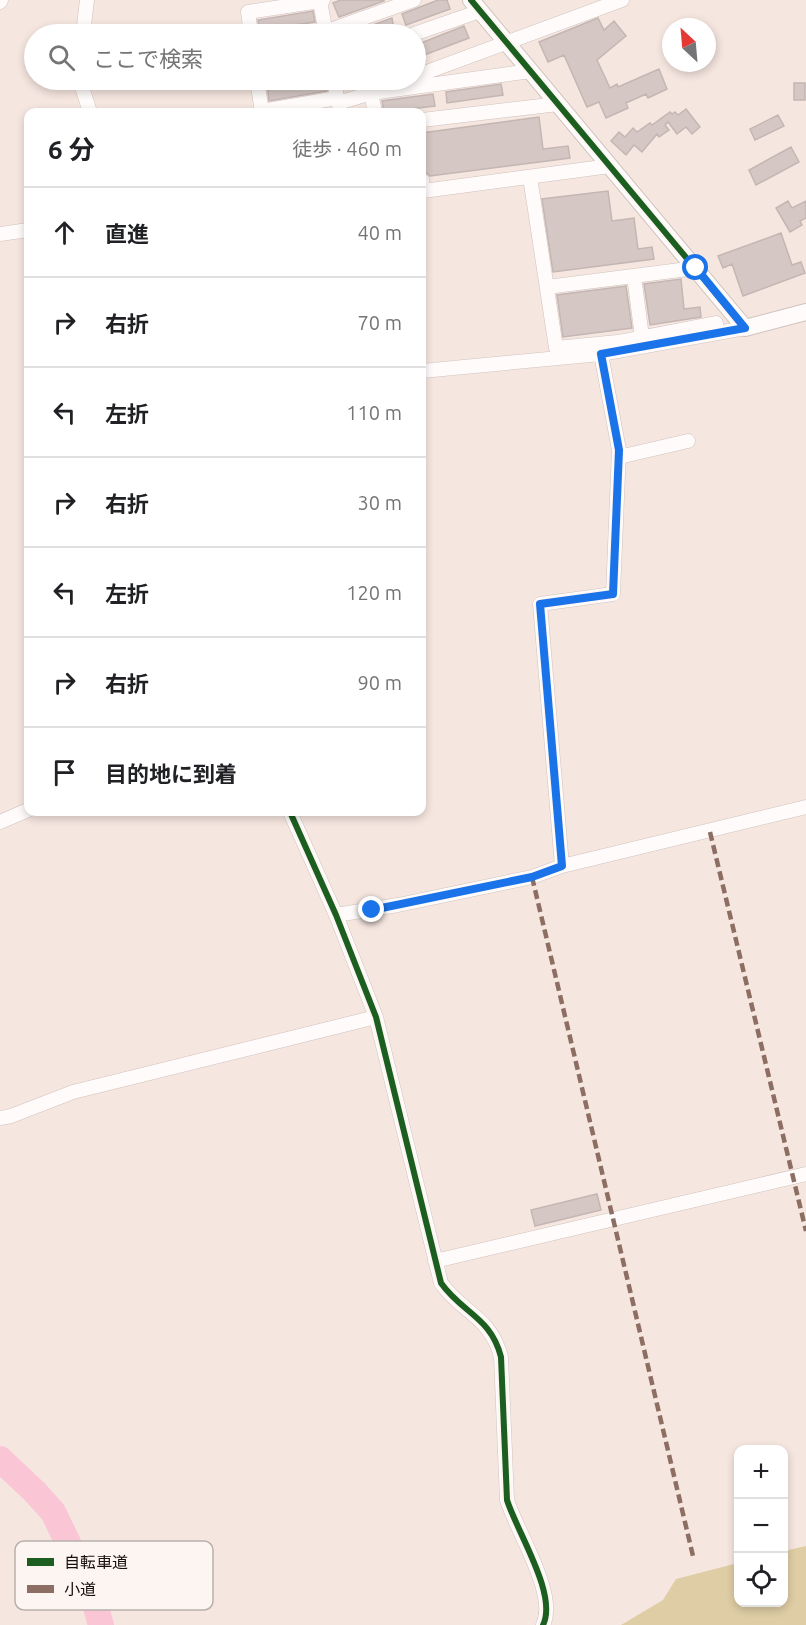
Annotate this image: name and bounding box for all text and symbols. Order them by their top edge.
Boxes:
north arrow [662,18,716,72]
search box [24,24,426,90]
icon: search [45,41,78,74]
text: ここで検索 [93,46,203,71]
text: 6 分 [48,135,95,164]
text: 徒歩 · 460 m [292,137,402,160]
icon: ahead [48,216,81,249]
text: 直進 [105,221,149,246]
text: 40 m [358,221,402,244]
route start [682,254,708,280]
icon: right [48,306,81,339]
text: 右折 [105,311,149,336]
text: 70 m [358,311,402,334]
icon: left [48,396,81,429]
text: 左折 [105,401,149,426]
text: 110 m [346,401,402,424]
icon: right [48,486,81,519]
text: 右折 [105,491,149,516]
text: 30 m [358,491,402,514]
icon: left [48,576,81,609]
text: 左折 [105,581,149,606]
text: 120 m [346,581,402,604]
icon: right [48,666,81,699]
text: 右折 [105,671,149,696]
text: 90 m [358,671,402,694]
icon: arrive [48,756,81,789]
text: 目的地に到着 [105,761,237,786]
route end [358,896,384,922]
map controls [734,1445,788,1607]
button: + [734,1445,788,1499]
button: − [734,1499,788,1553]
legend [15,1541,213,1610]
text: 自転車道 [64,1553,128,1571]
button: locate [734,1553,788,1607]
text: 小道 [64,1580,96,1598]

